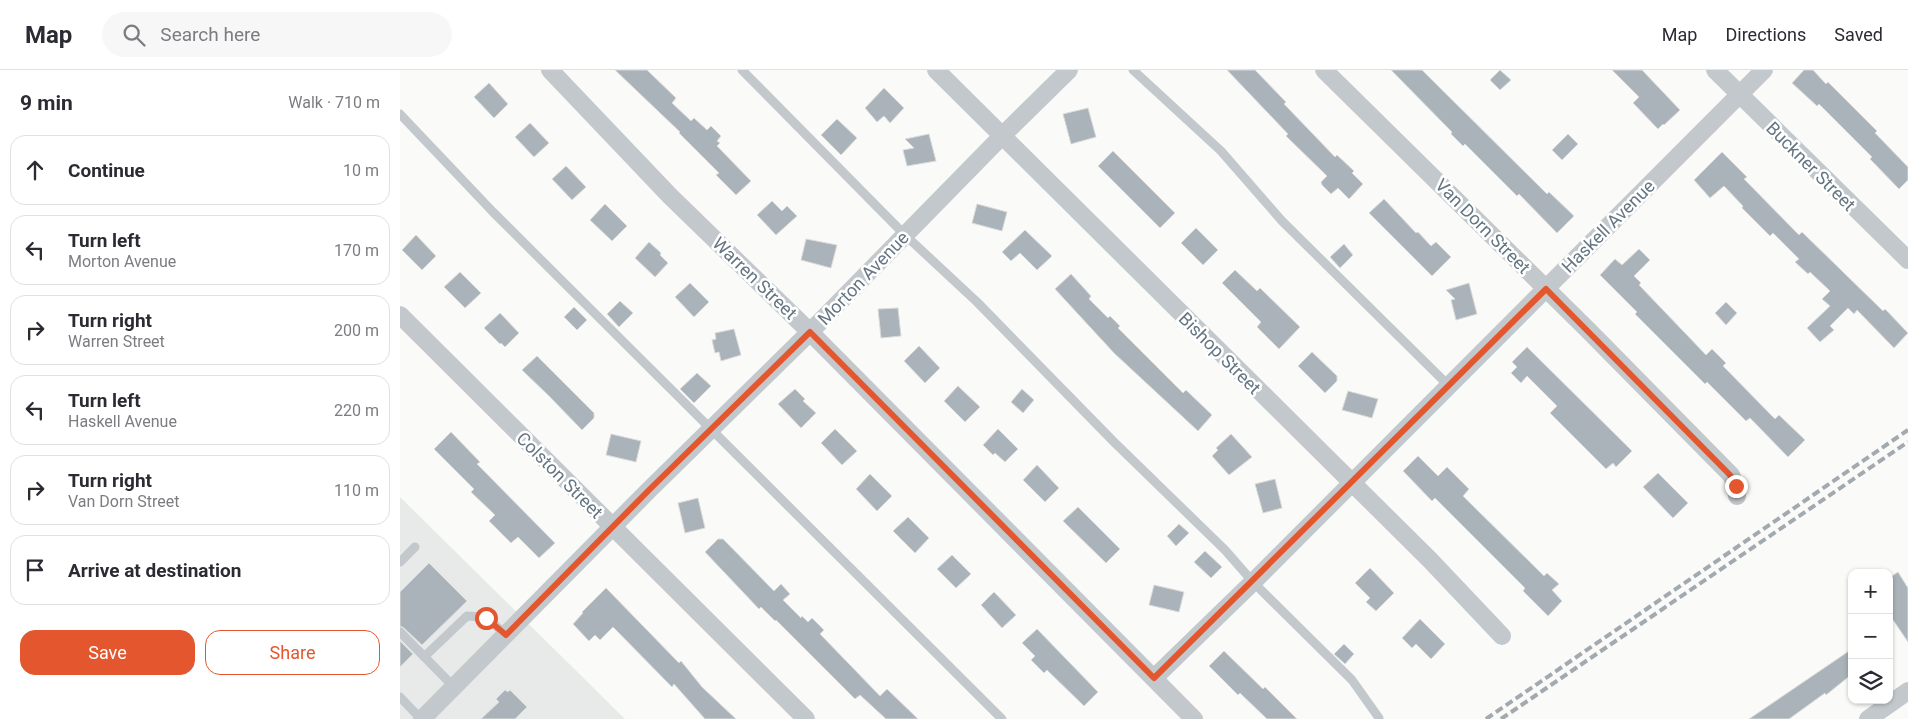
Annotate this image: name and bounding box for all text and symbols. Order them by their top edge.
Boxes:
search box [102,12,452,57]
text: Map [25,21,72,49]
icon: search [120,21,148,49]
text: Search here [160,23,260,46]
text: Map [1662,24,1697,45]
text: Directions [1725,24,1806,45]
text: Saved [1834,24,1883,45]
text: 9 min [20,91,73,115]
text: Walk · 710 m [288,93,380,112]
street label: Buckner Street [1762,117,1860,215]
icon: ahead [21,156,49,184]
text: Continue [68,159,145,182]
text: 10 m [343,161,379,180]
street label: Van Dorn Street [1431,174,1535,278]
street label: Haskell Avenue [1557,175,1659,277]
street label: Morton Avenue [813,227,913,329]
text: Turn left [68,229,141,252]
street label: Warren Street [709,233,802,323]
icon: left [21,236,49,264]
text: 170 m [334,241,379,260]
text: Morton Avenue [68,252,176,271]
street label: Bishop Street [1175,308,1265,398]
text: Turn right [68,309,152,332]
icon: right [21,316,49,344]
text: 200 m [334,321,379,340]
text: Warren Street [68,332,165,351]
text: Turn left [68,389,141,412]
icon: left [21,396,49,424]
text: 220 m [334,401,379,420]
text: Haskell Avenue [68,412,177,431]
street label: Colston Street [512,427,608,523]
text: Turn right [68,469,152,492]
route end [1725,475,1748,498]
icon: right [21,476,49,504]
text: 110 m [334,481,379,500]
text: Van Dorn Street [68,492,179,511]
icon: arrive [21,556,49,584]
text: Arrive at destination [68,559,241,582]
map controls [1848,569,1893,704]
button: + [1848,569,1893,614]
route start [475,607,498,630]
button: − [1848,614,1893,659]
button: Save [20,630,195,675]
button: Share [205,630,380,675]
button: layers [1848,659,1893,704]

